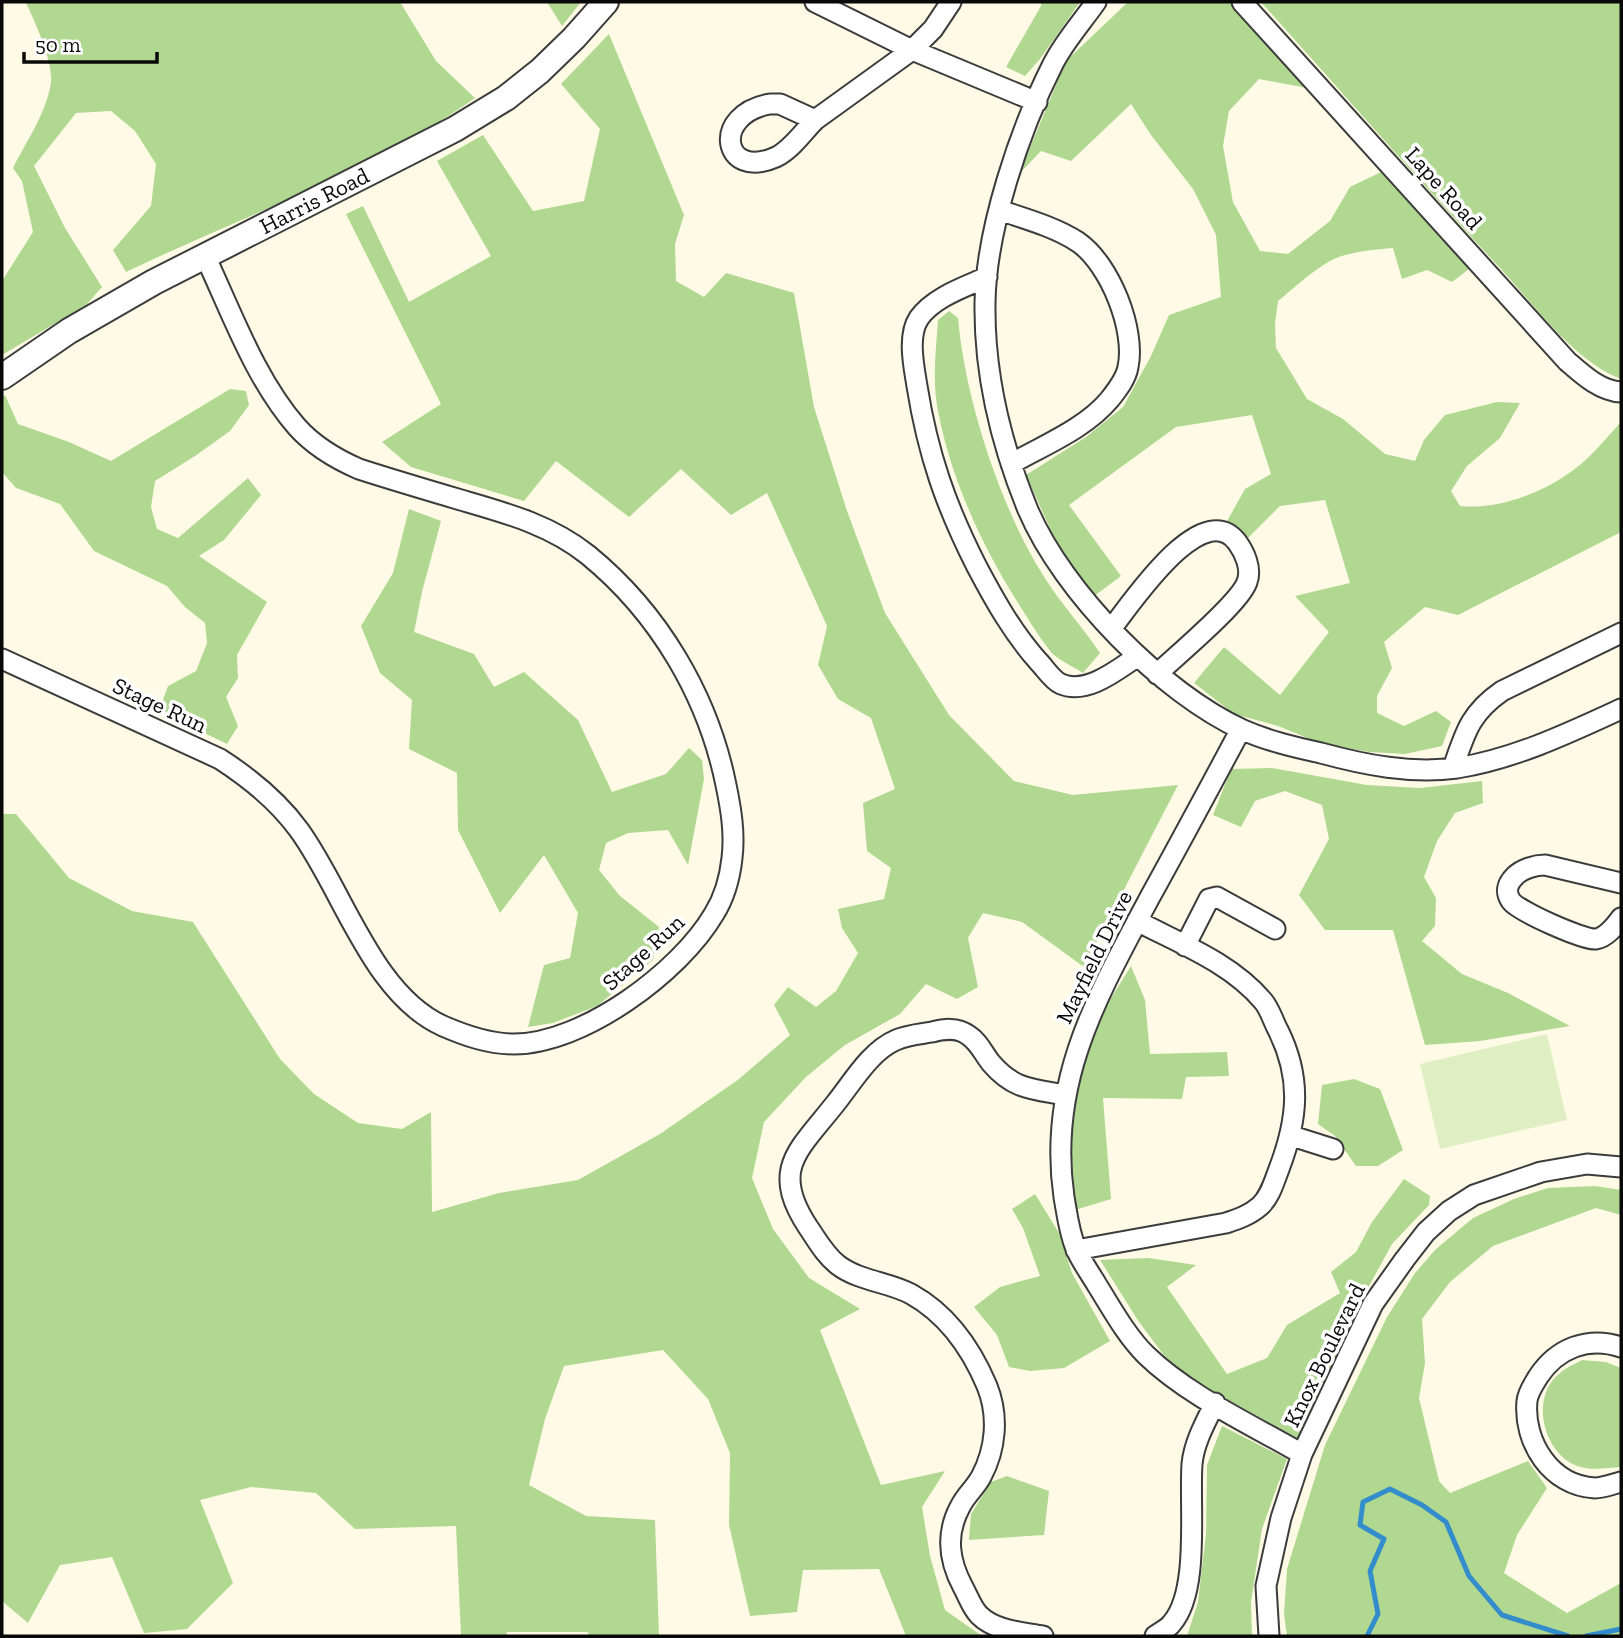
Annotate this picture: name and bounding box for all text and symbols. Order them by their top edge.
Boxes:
scale bar [24,21,158,65]
text: 50 m [35,32,81,57]
street label: Lape Road [1400,141,1489,235]
street label: Harris Road [255,161,374,240]
street label: Stage Run [108,671,212,739]
street label: Mayfield Drive [1050,886,1138,1028]
street label: Stage Run [596,908,690,996]
street label: Knox Boulevard [1277,1278,1371,1431]

